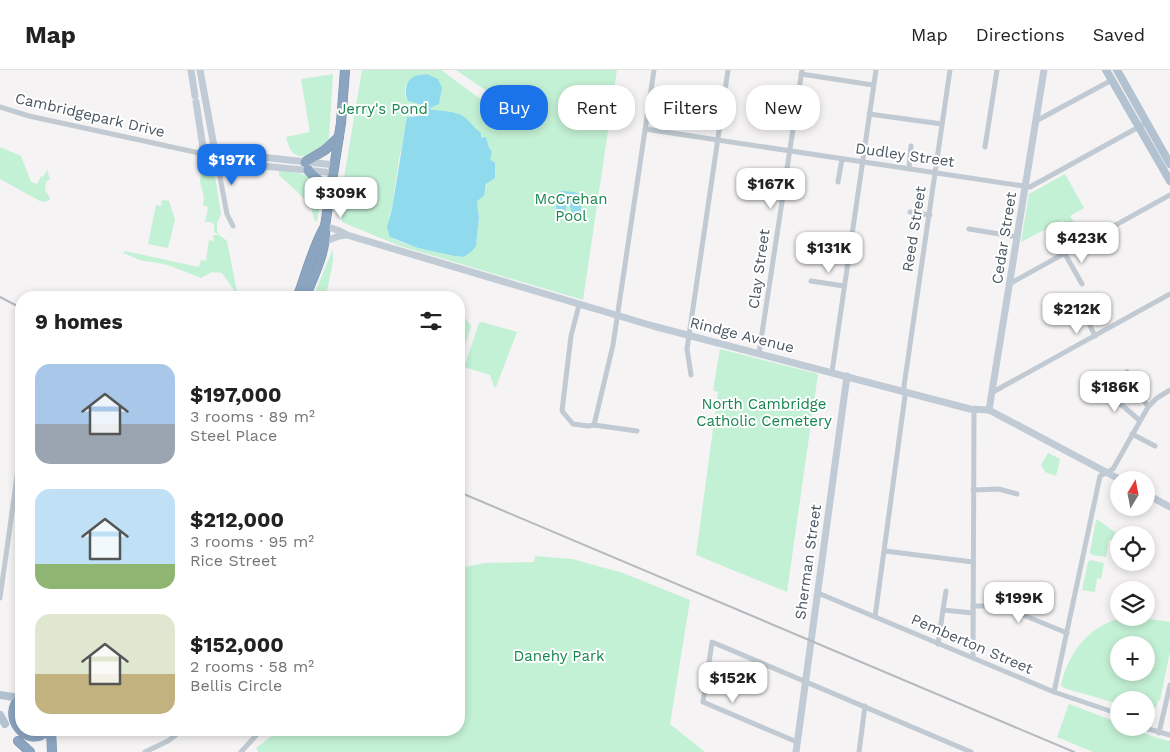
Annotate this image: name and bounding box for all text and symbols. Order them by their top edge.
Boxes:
text: Map [25,21,76,49]
text: Map [911,24,948,45]
text: Directions [976,24,1065,45]
text: Saved [1093,24,1145,45]
chip: Buy [480,85,548,130]
chip: Rent [558,85,635,130]
chip: Filters [645,85,736,130]
chip: New [746,85,820,130]
street label: Cambridgepark Drive [13,89,167,141]
park label: Jerry's Pond [338,100,428,118]
street label: Dudley Street [854,139,956,171]
pin: $197K [197,144,267,186]
text: $197K [208,150,256,169]
pin: $167K [736,168,806,210]
text: $167K [747,174,795,193]
pin: $309K [306,176,376,219]
text: $309K [316,183,367,202]
street label: Reed Street [898,184,930,273]
park label: McCrehan Pool [535,190,607,225]
street label: Cedar Street [988,190,1020,285]
pin: $423K [1047,222,1117,264]
street label: Clay Street [744,227,774,310]
text: $423K [1057,228,1107,247]
pin: $131K [794,232,864,274]
text: $131K [807,238,851,257]
pin: $212K [1042,292,1112,335]
text: $212K [1053,299,1101,318]
icon: filters [417,307,445,335]
text: 9 homes [35,309,123,334]
street label: Rindge Avenue [688,313,796,357]
pin: $186K [1080,370,1150,413]
text: $186K [1091,377,1139,396]
text: $197,000 [190,382,282,407]
icon: home [75,384,135,444]
park label: North Cambridge Catholic Cemetery [696,395,832,430]
text: 3 rooms · 89 m² [190,407,315,426]
text: Steel Place [190,426,277,445]
north arrow [1110,471,1155,516]
map controls [1110,471,1155,736]
street label: Sherman Street [791,503,825,621]
text: $212,000 [190,507,284,532]
icon: home [75,509,135,569]
button: locate [1110,526,1155,571]
text: 3 rooms · 95 m² [190,532,314,551]
text: Rice Street [190,551,277,570]
button: layers [1110,581,1155,626]
pin: $199K [984,582,1054,624]
text: $199K [995,588,1043,607]
street label: Pemberton Street [908,610,1036,678]
text: $152,000 [190,632,284,657]
icon: home [75,634,135,694]
button: + [1110,636,1155,681]
park label: Danehy Park [513,647,605,665]
text: 2 rooms · 58 m² [190,657,314,676]
pin: $152K [698,662,768,704]
text: $152K [709,668,757,687]
text: Bellis Circle [190,676,282,695]
button: − [1110,691,1155,736]

